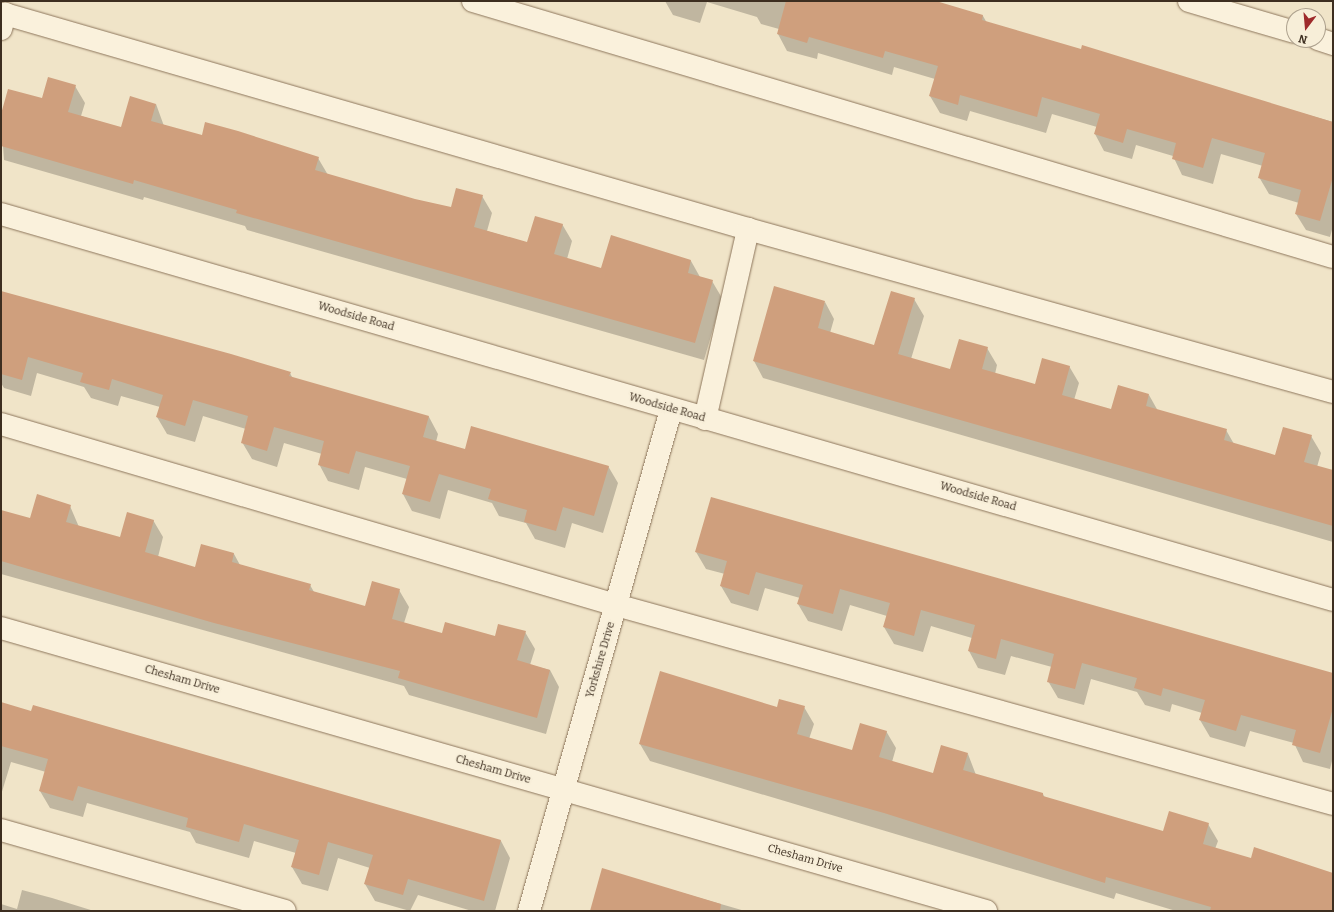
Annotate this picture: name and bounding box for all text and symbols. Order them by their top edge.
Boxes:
north arrow [1286,8,1326,48]
text: N [1297,32,1309,46]
street label: Woodside Road [316,300,396,334]
street label: Woodside Road [627,391,707,425]
street label: Woodside Road [938,480,1018,514]
street label: Yorkshire Drive [584,620,618,700]
street label: Chesham Drive [143,663,221,697]
street label: Chesham Drive [454,753,532,787]
street label: Chesham Drive [766,842,844,876]

